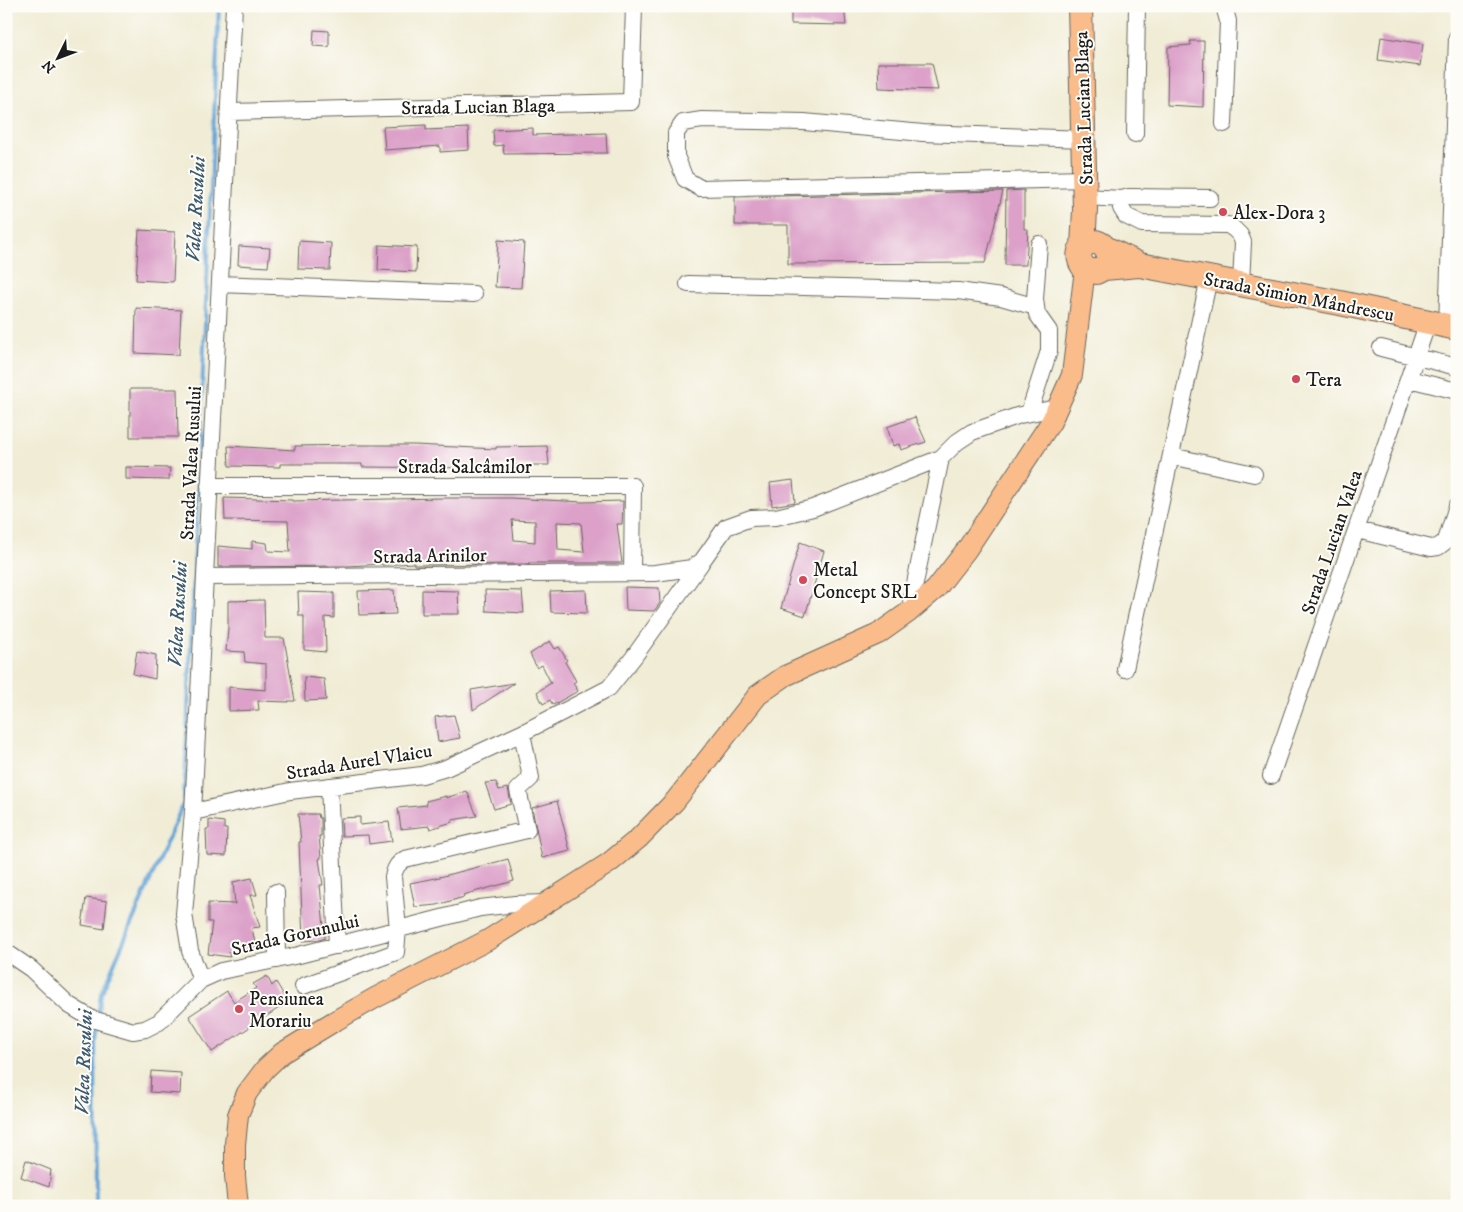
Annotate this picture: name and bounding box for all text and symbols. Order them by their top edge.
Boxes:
street label: Strada Lucian Blaga [1070,31,1099,185]
north arrow [32,32,82,82]
text: N [38,55,60,76]
street label: Strada Lucian Blaga [401,95,555,120]
water label: Valea Rusului [181,154,212,263]
place label: Alex-Dora 3 [1233,202,1325,225]
marker: Alex-Dora 3 [1217,206,1229,218]
street label: Strada Simion Mândrescu [1202,268,1396,327]
place label: Tera [1306,369,1341,392]
marker: Tera [1290,373,1302,385]
street label: Strada Valea Rusului [176,385,207,541]
street label: Strada Salcâmilor [398,456,532,479]
street label: Strada Lucian Valea [1297,467,1368,618]
street label: Strada Arinilor [373,544,487,569]
water label: Valea Rusului [163,559,194,668]
place label: Metal Concept SRL [813,559,917,604]
marker: Metal Concept SRL [797,574,809,586]
street label: Strada Aurel Vlaicu [285,740,434,785]
street label: Strada Gorunului [229,910,361,961]
place label: Pensiunea Morariu [249,988,324,1033]
marker: Pensiunea Morariu [233,1003,245,1015]
water label: Valea Rusului [70,1007,99,1115]

